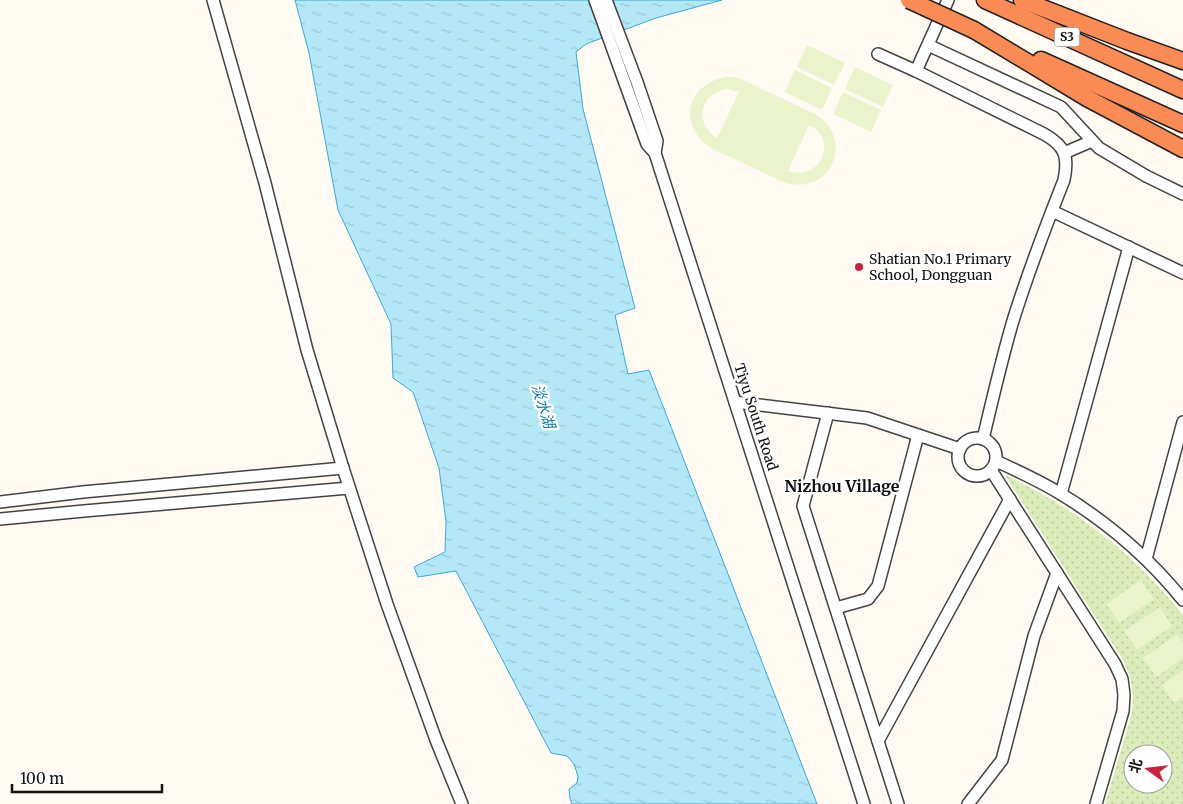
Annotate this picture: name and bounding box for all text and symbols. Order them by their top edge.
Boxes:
road number: S3 [1054,28,1080,46]
place label: Shatian No.1 Primary School, Dongguan [869,250,1012,284]
marker: Shatian No.1 Primary School, Dongguan [853,261,865,273]
street label: Tiyu South Road [730,361,782,473]
water label: 淡水湖 [528,382,560,432]
district label: Nizhou Village [784,476,900,496]
north arrow [1123,744,1173,794]
text: 北 [1125,757,1146,775]
scale bar [12,762,162,794]
text: 100 m [20,769,64,788]

